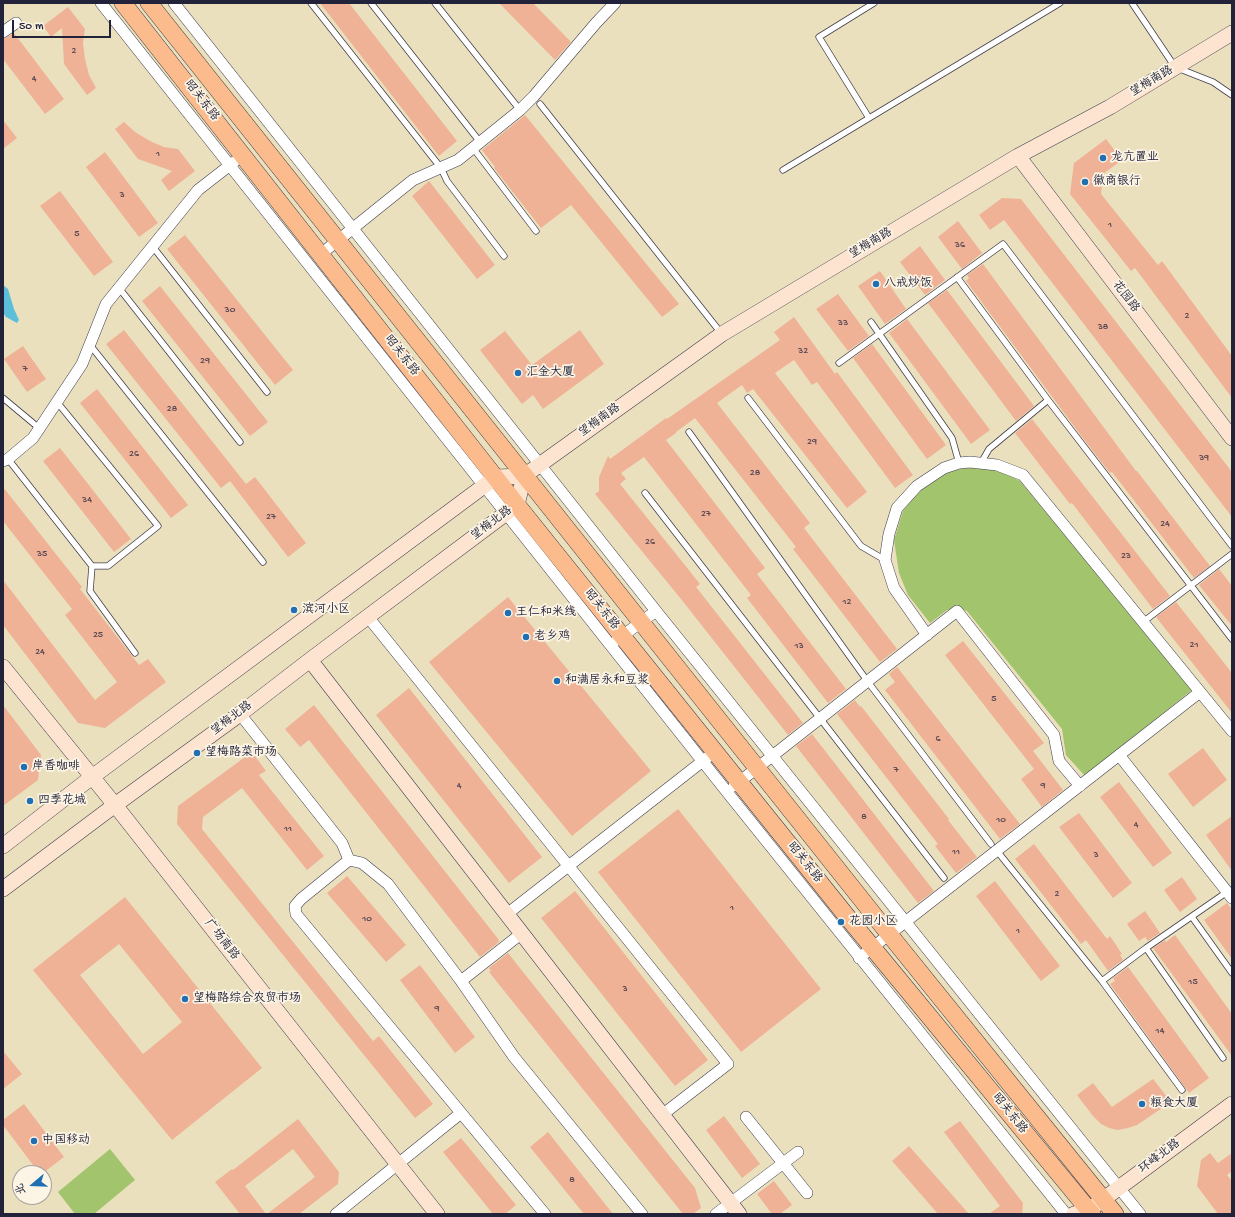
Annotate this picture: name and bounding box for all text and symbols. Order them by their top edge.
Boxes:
scale bar [14,12,113,38]
text: 50 m [19,20,44,34]
house number: 2 [72,45,76,57]
street label: 望梅南路 [1128,63,1176,101]
house number: 4 [32,73,36,85]
street label: 昭关东路 [181,78,221,124]
house number: 1 [156,148,160,160]
place label: 龙亢置业 [1111,151,1159,165]
marker: 龙亢置业 [1098,153,1108,163]
place label: 徽商银行 [1093,175,1141,189]
marker: 徽商银行 [1080,177,1090,187]
house number: 3 [119,189,125,201]
house number: 1 [1108,219,1112,231]
street label: 望梅南路 [847,225,895,263]
house number: 5 [74,228,80,240]
house number: 36 [955,239,965,251]
place label: 八戒炒饭 [884,277,932,291]
street label: 花园路 [1108,278,1142,316]
marker: 八戒炒饭 [871,279,881,289]
house number: 30 [225,304,235,316]
house number: 2 [1185,310,1189,322]
house number: 33 [838,317,848,329]
house number: 38 [1098,321,1108,333]
street label: 昭关东路 [381,333,421,379]
house number: 32 [798,345,808,357]
house number: 29 [200,355,210,367]
house number: 7 [22,363,28,375]
place label: 汇金大厦 [526,366,574,380]
marker: 汇金大厦 [513,368,523,378]
street label: 望梅南路 [576,401,624,441]
house number: 28 [167,403,177,415]
house number: 29 [807,436,817,448]
house number: 26 [129,448,139,460]
house number: 39 [1199,452,1209,464]
house number: 28 [750,467,760,479]
house number: 34 [82,494,92,506]
street label: 望梅北路 [468,504,516,544]
house number: 27 [701,508,711,520]
house number: 27 [266,511,276,523]
house number: 24 [1160,518,1170,530]
house number: 26 [645,536,655,548]
house number: 35 [37,548,47,560]
house number: 23 [1121,550,1131,562]
street label: 昭关东路 [580,587,622,633]
house number: 12 [843,596,851,608]
place label: 滨河小区 [302,603,350,617]
marker: 滨河小区 [289,605,299,615]
place label: 王仁和米线 [516,606,576,620]
marker: 王仁和米线 [503,608,513,618]
house number: 25 [93,629,103,641]
place label: 老乡鸡 [534,630,570,644]
marker: 老乡鸡 [521,632,531,642]
house number: 21 [1190,639,1198,651]
house number: 13 [794,640,804,652]
house number: 24 [35,646,45,658]
place label: 和满居永和豆浆 [565,674,649,688]
marker: 和满居永和豆浆 [552,676,562,686]
house number: 5 [991,693,997,705]
street label: 望梅北路 [208,699,256,739]
house number: 6 [935,733,941,745]
place label: 望梅路菜市场 [205,746,277,760]
marker: 望梅路菜市场 [192,748,202,758]
place label: 岸香咖啡 [32,760,80,774]
marker: 岸香咖啡 [19,762,29,772]
house number: 7 [893,764,899,776]
house number: 4 [457,780,461,792]
house number: 9 [1040,780,1046,792]
place label: 四季花城 [38,794,86,808]
marker: 四季花城 [25,796,35,806]
house number: 8 [861,811,867,823]
house number: 10 [996,814,1006,826]
house number: 4 [1134,819,1138,831]
house number: 11 [284,823,292,835]
street label: 昭关东路 [783,840,825,886]
house number: 11 [952,846,960,858]
house number: 3 [1093,849,1099,861]
house number: 2 [1055,888,1059,900]
house number: 1 [730,902,734,914]
house number: 10 [362,913,372,925]
place label: 花园小区 [849,915,897,929]
street label: 广场南路 [201,917,241,963]
marker: 花园小区 [836,917,846,927]
house number: 1 [1016,925,1020,937]
house number: 15 [1188,976,1198,988]
house number: 3 [622,983,628,995]
place label: 望梅路综合农贸市场 [193,992,301,1006]
marker: 望梅路综合农贸市场 [180,994,190,1004]
house number: 9 [434,1003,440,1015]
house number: 14 [1156,1025,1164,1037]
street label: 昭关东路 [988,1091,1030,1137]
place label: 粮食大厦 [1150,1097,1198,1111]
marker: 粮食大厦 [1137,1099,1147,1109]
place label: 中国移动 [42,1134,90,1148]
marker: 中国移动 [29,1136,39,1146]
street label: 环峰北路 [1136,1137,1184,1177]
north arrow [12,1165,52,1205]
house number: 8 [569,1174,575,1186]
text: 北 [14,1181,29,1196]

